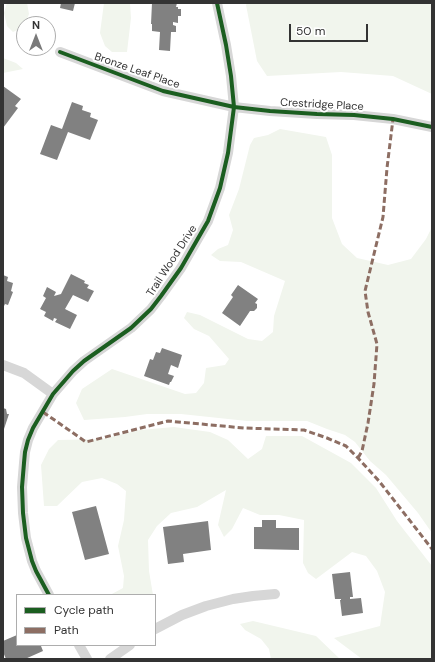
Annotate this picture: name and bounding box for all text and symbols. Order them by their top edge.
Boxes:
north arrow [16,16,56,56]
scale bar [291,16,370,42]
text: N [32,18,40,32]
text: 50 m [296,23,325,39]
street label: Bronze Leaf Place [93,50,181,92]
street label: Crestridge Place [280,96,364,114]
street label: Trail Wood Drive [144,223,200,299]
legend [16,594,156,646]
text: Cycle path [54,602,114,618]
text: Path [54,622,79,638]

